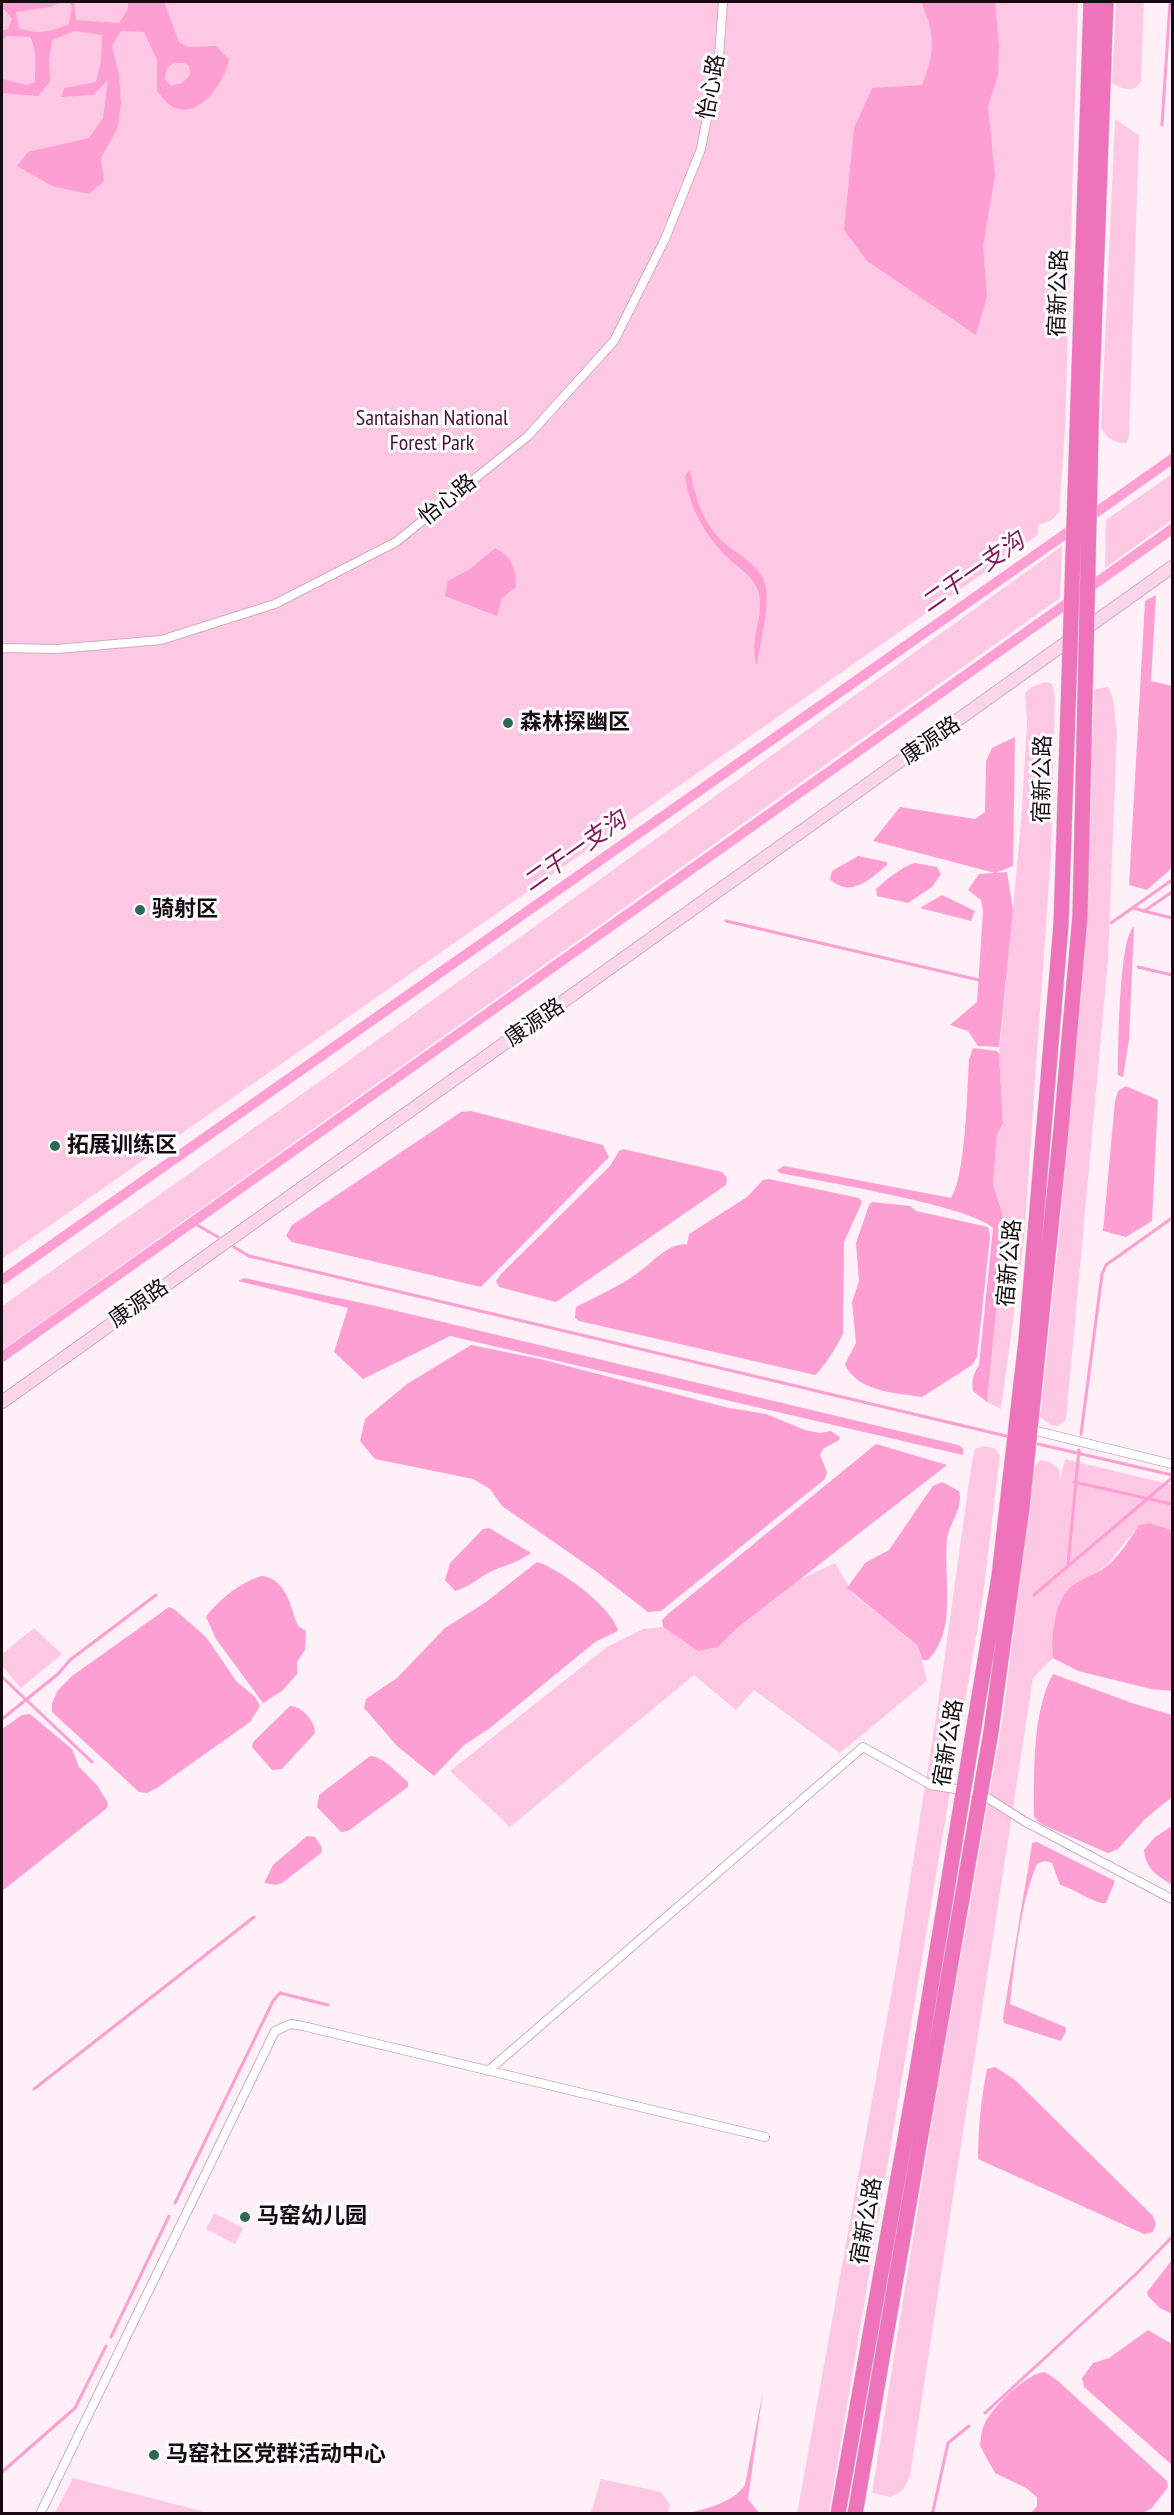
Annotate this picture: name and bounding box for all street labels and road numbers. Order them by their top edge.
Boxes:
street label: 怡心路 [693,52,731,122]
street label: 宿新公路 [1044,249,1074,337]
street label: 怡心路 [414,469,482,531]
street label: 康源路 [896,711,966,771]
street label: 宿新公路 [1029,735,1057,823]
street label: 康源路 [500,993,570,1053]
street label: 宿新公路 [993,1218,1027,1308]
street label: 康源路 [104,1274,174,1334]
street label: 宿新公路 [929,1697,969,1789]
street label: 宿新公路 [846,2175,888,2267]

